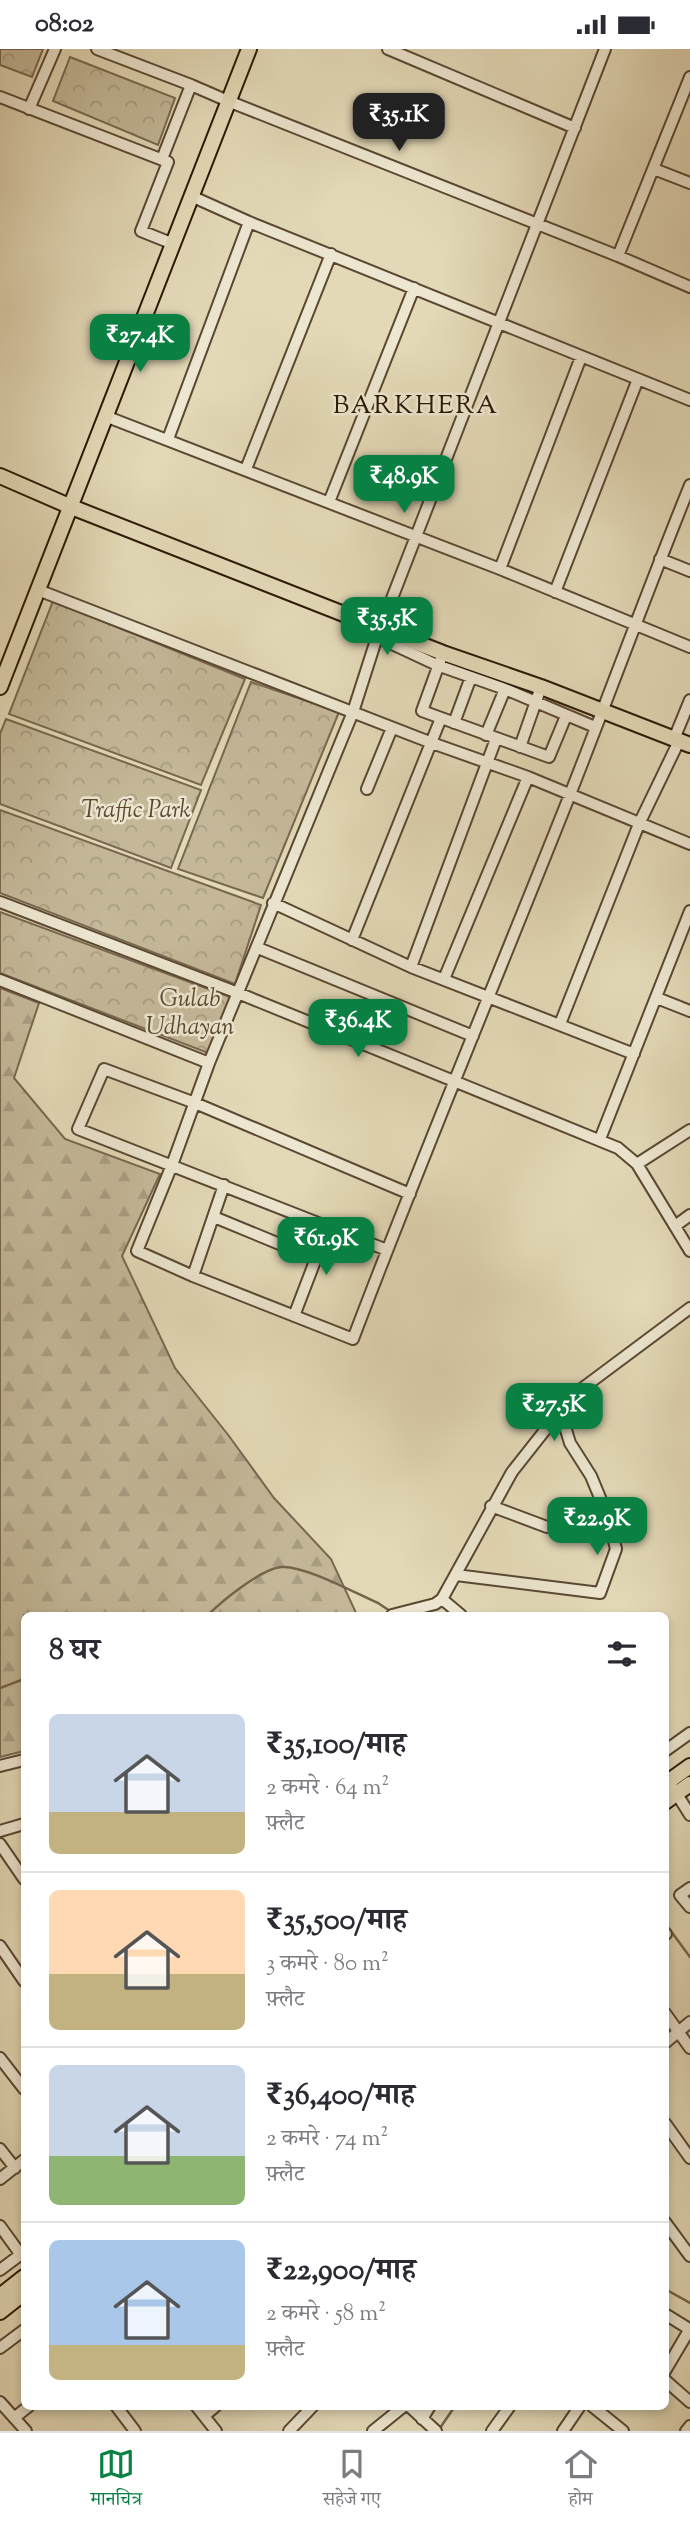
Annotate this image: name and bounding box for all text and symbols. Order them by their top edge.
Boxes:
text: 08:02 [35,6,94,43]
pin: ₹35.1K [342,93,456,153]
text: ₹35.1K [369,99,429,132]
pin: ₹27.4K [83,315,197,374]
text: ₹27.4K [106,320,174,353]
district label: BARKHERA [333,388,499,425]
pin: ₹48.9K [347,455,461,515]
text: ₹48.9K [369,461,439,494]
pin: ₹35.5K [330,597,444,657]
text: ₹35.5K [357,603,417,636]
park label: Traffic Park [82,794,191,828]
park label: Gulab Udhayan [146,983,235,1045]
pin: ₹36.4K [301,999,415,1059]
text: ₹36.4K [324,1005,392,1038]
pin: ₹61.9K [269,1217,383,1277]
text: ₹61.9K [293,1223,359,1256]
pin: ₹27.5K [497,1383,611,1443]
text: ₹27.5K [522,1389,586,1422]
pin: ₹22.9K [540,1497,654,1557]
text: ₹22.9K [563,1503,631,1536]
text: 8 घर [49,1630,100,1673]
icon: filters [603,1635,641,1673]
text: ₹35,100/माह [266,1724,406,1767]
icon: home [105,1742,189,1826]
text: 2 कमरे · 64 m² [266,1772,389,1805]
text: फ़्लैट [266,1808,304,1841]
text: ₹35,500/माह [266,1900,407,1943]
icon: home [105,1918,189,2002]
text: 3 कमरे · 80 m² [266,1948,389,1981]
text: फ़्लैट [266,1984,304,2017]
text: ₹36,400/माह [266,2075,415,2118]
icon: home [105,2093,189,2177]
text: 2 कमरे · 74 m² [266,2123,388,2156]
text: फ़्लैट [266,2159,304,2192]
text: ₹22,900/माह [266,2250,416,2293]
icon: home [105,2268,189,2352]
text: 2 कमरे · 58 m² [266,2298,386,2331]
text: फ़्लैट [266,2334,304,2367]
tab: मानचित्र [90,2445,142,2517]
tab: सहेजे गए [323,2445,381,2517]
tab: होम [562,2445,600,2517]

